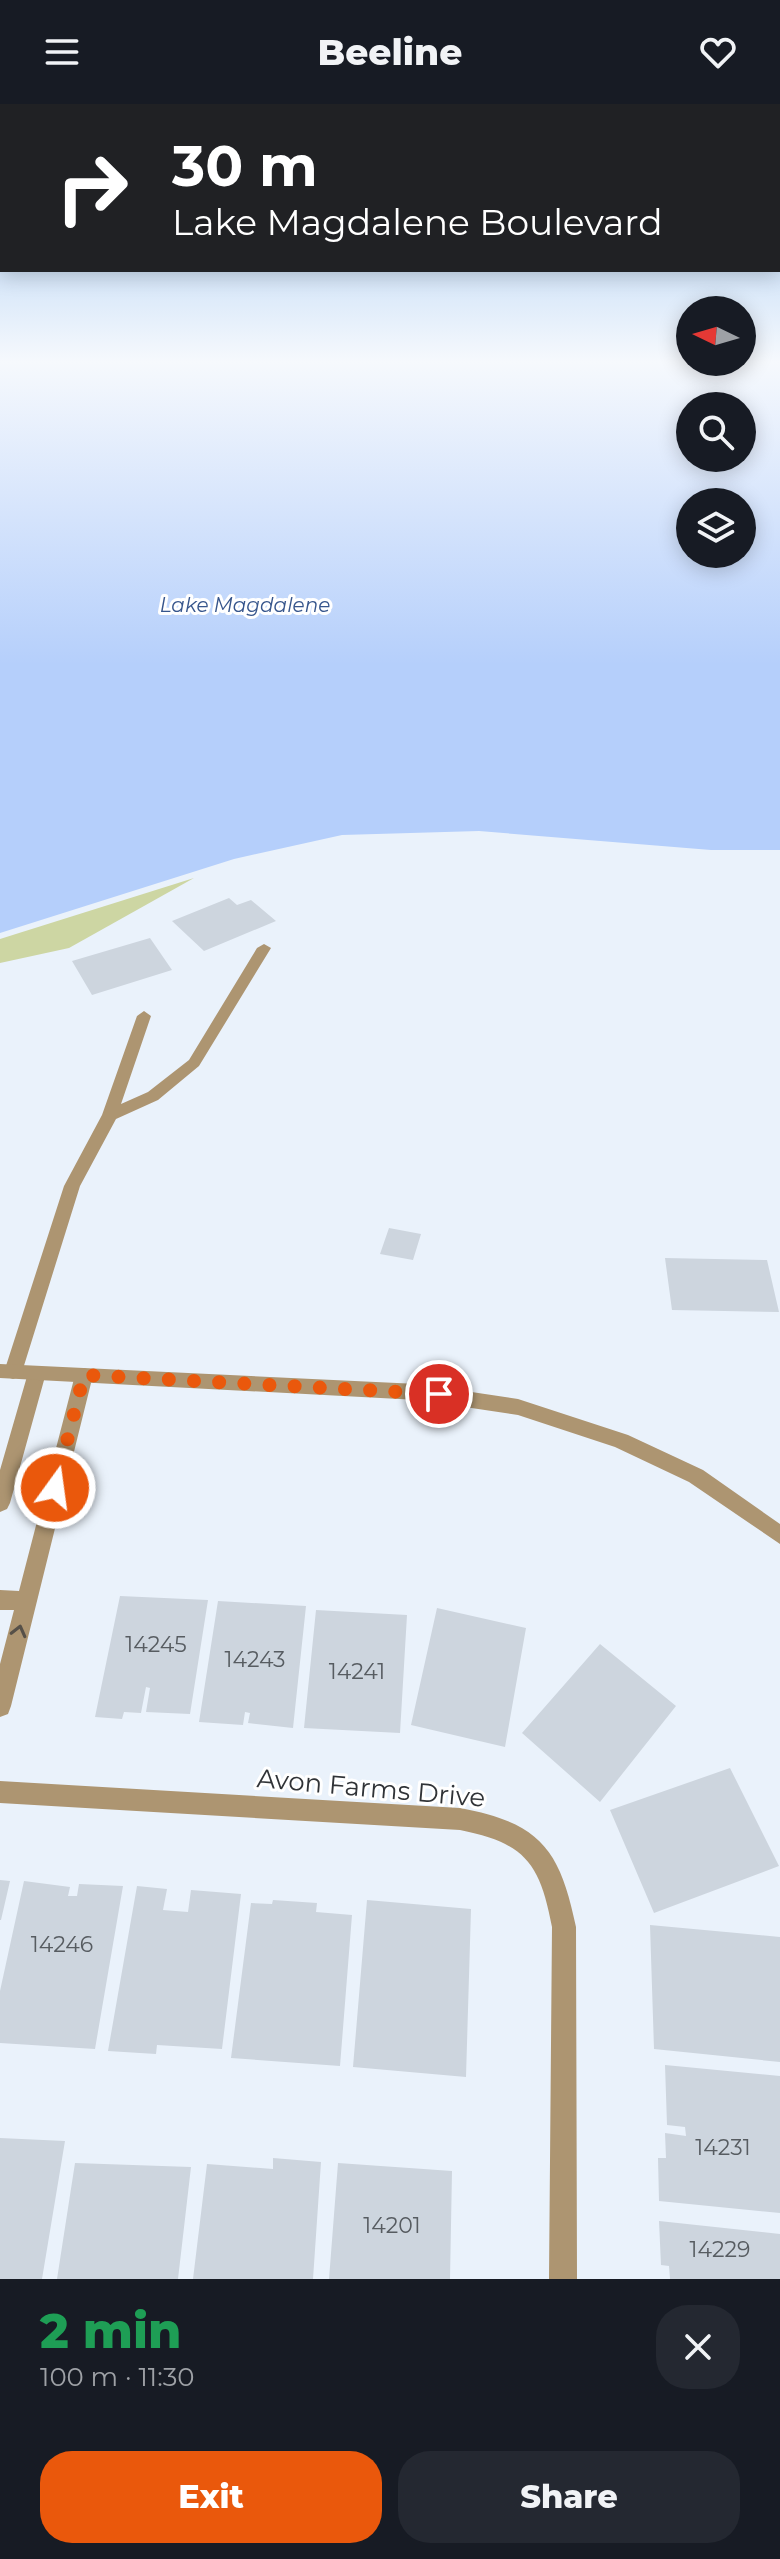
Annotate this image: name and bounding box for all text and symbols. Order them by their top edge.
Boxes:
icon: menu [40,30,84,74]
text: Beeline [318,30,462,74]
icon: heart [696,30,740,74]
text: 30 m [172,132,318,200]
icon: right [40,136,144,240]
text: Lake Magdalene Boulevard [172,200,663,244]
north arrow [676,296,756,376]
map controls [676,296,756,568]
button: search [676,392,756,472]
button: layers [676,488,756,568]
water label: Lake Magdalene [160,593,330,617]
pin [405,1360,473,1428]
icon: arrive [417,1372,461,1416]
position arrow [13,1446,97,1530]
one-way arrow [10,1624,27,1638]
house number: 14245 [125,1631,187,1658]
house number: 14243 [224,1646,286,1673]
house number: 14241 [329,1658,385,1685]
street label: Avon Farms Drive [256,1762,486,1814]
house number: 14246 [31,1931,93,1958]
house number: 14231 [695,2134,751,2161]
house number: 14201 [363,2212,421,2239]
house number: 14229 [690,2236,750,2263]
text: 2 min [40,2302,181,2360]
button: close [656,2305,740,2389]
text: 100 m · 11:30 [40,2361,195,2393]
button: Exit [40,2451,382,2543]
button: Share [398,2451,740,2543]

